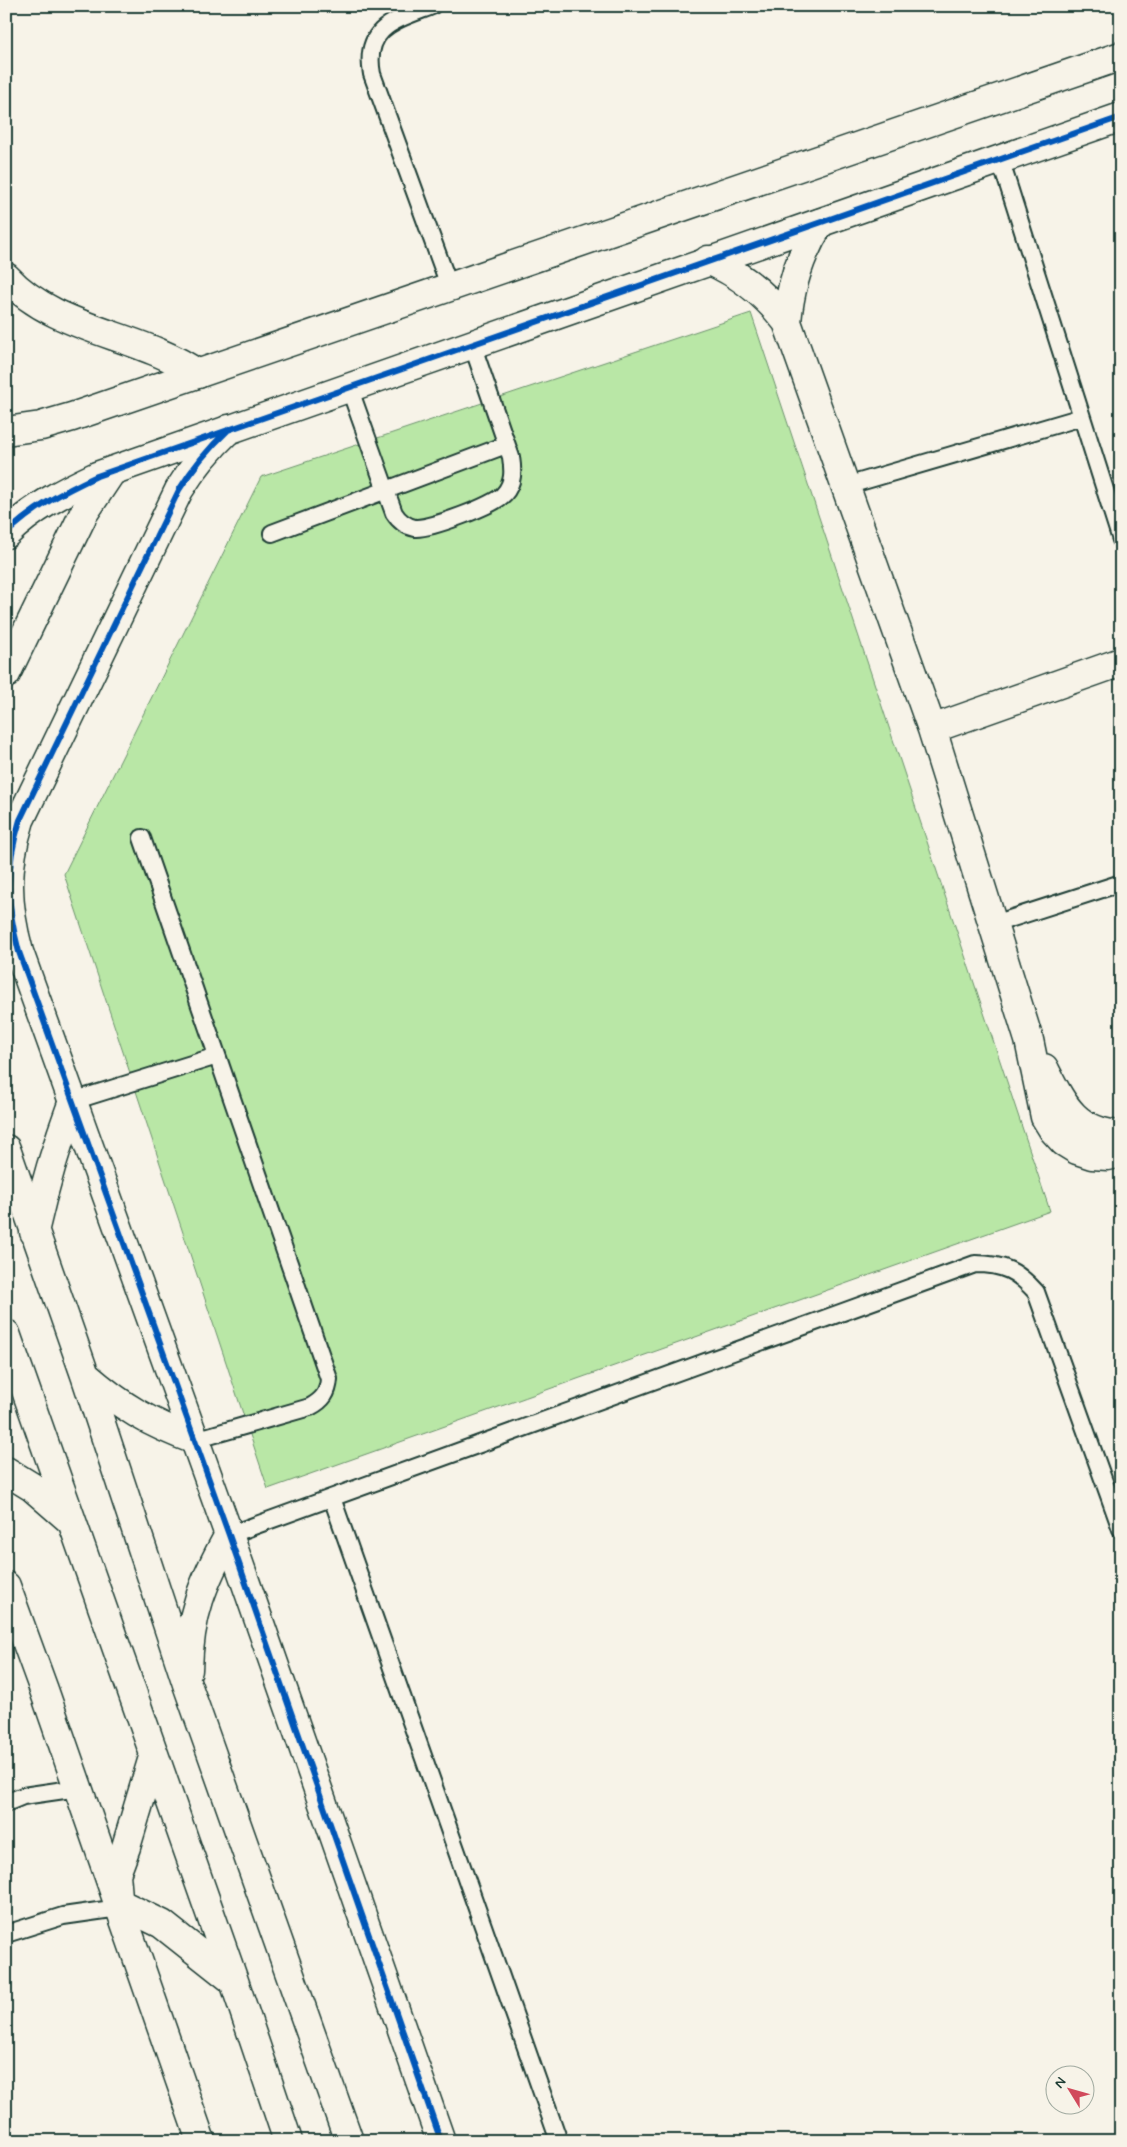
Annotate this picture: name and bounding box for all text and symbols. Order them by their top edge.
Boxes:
north arrow [1044,2064,1094,2114]
text: N [1050,2074,1070,2092]

